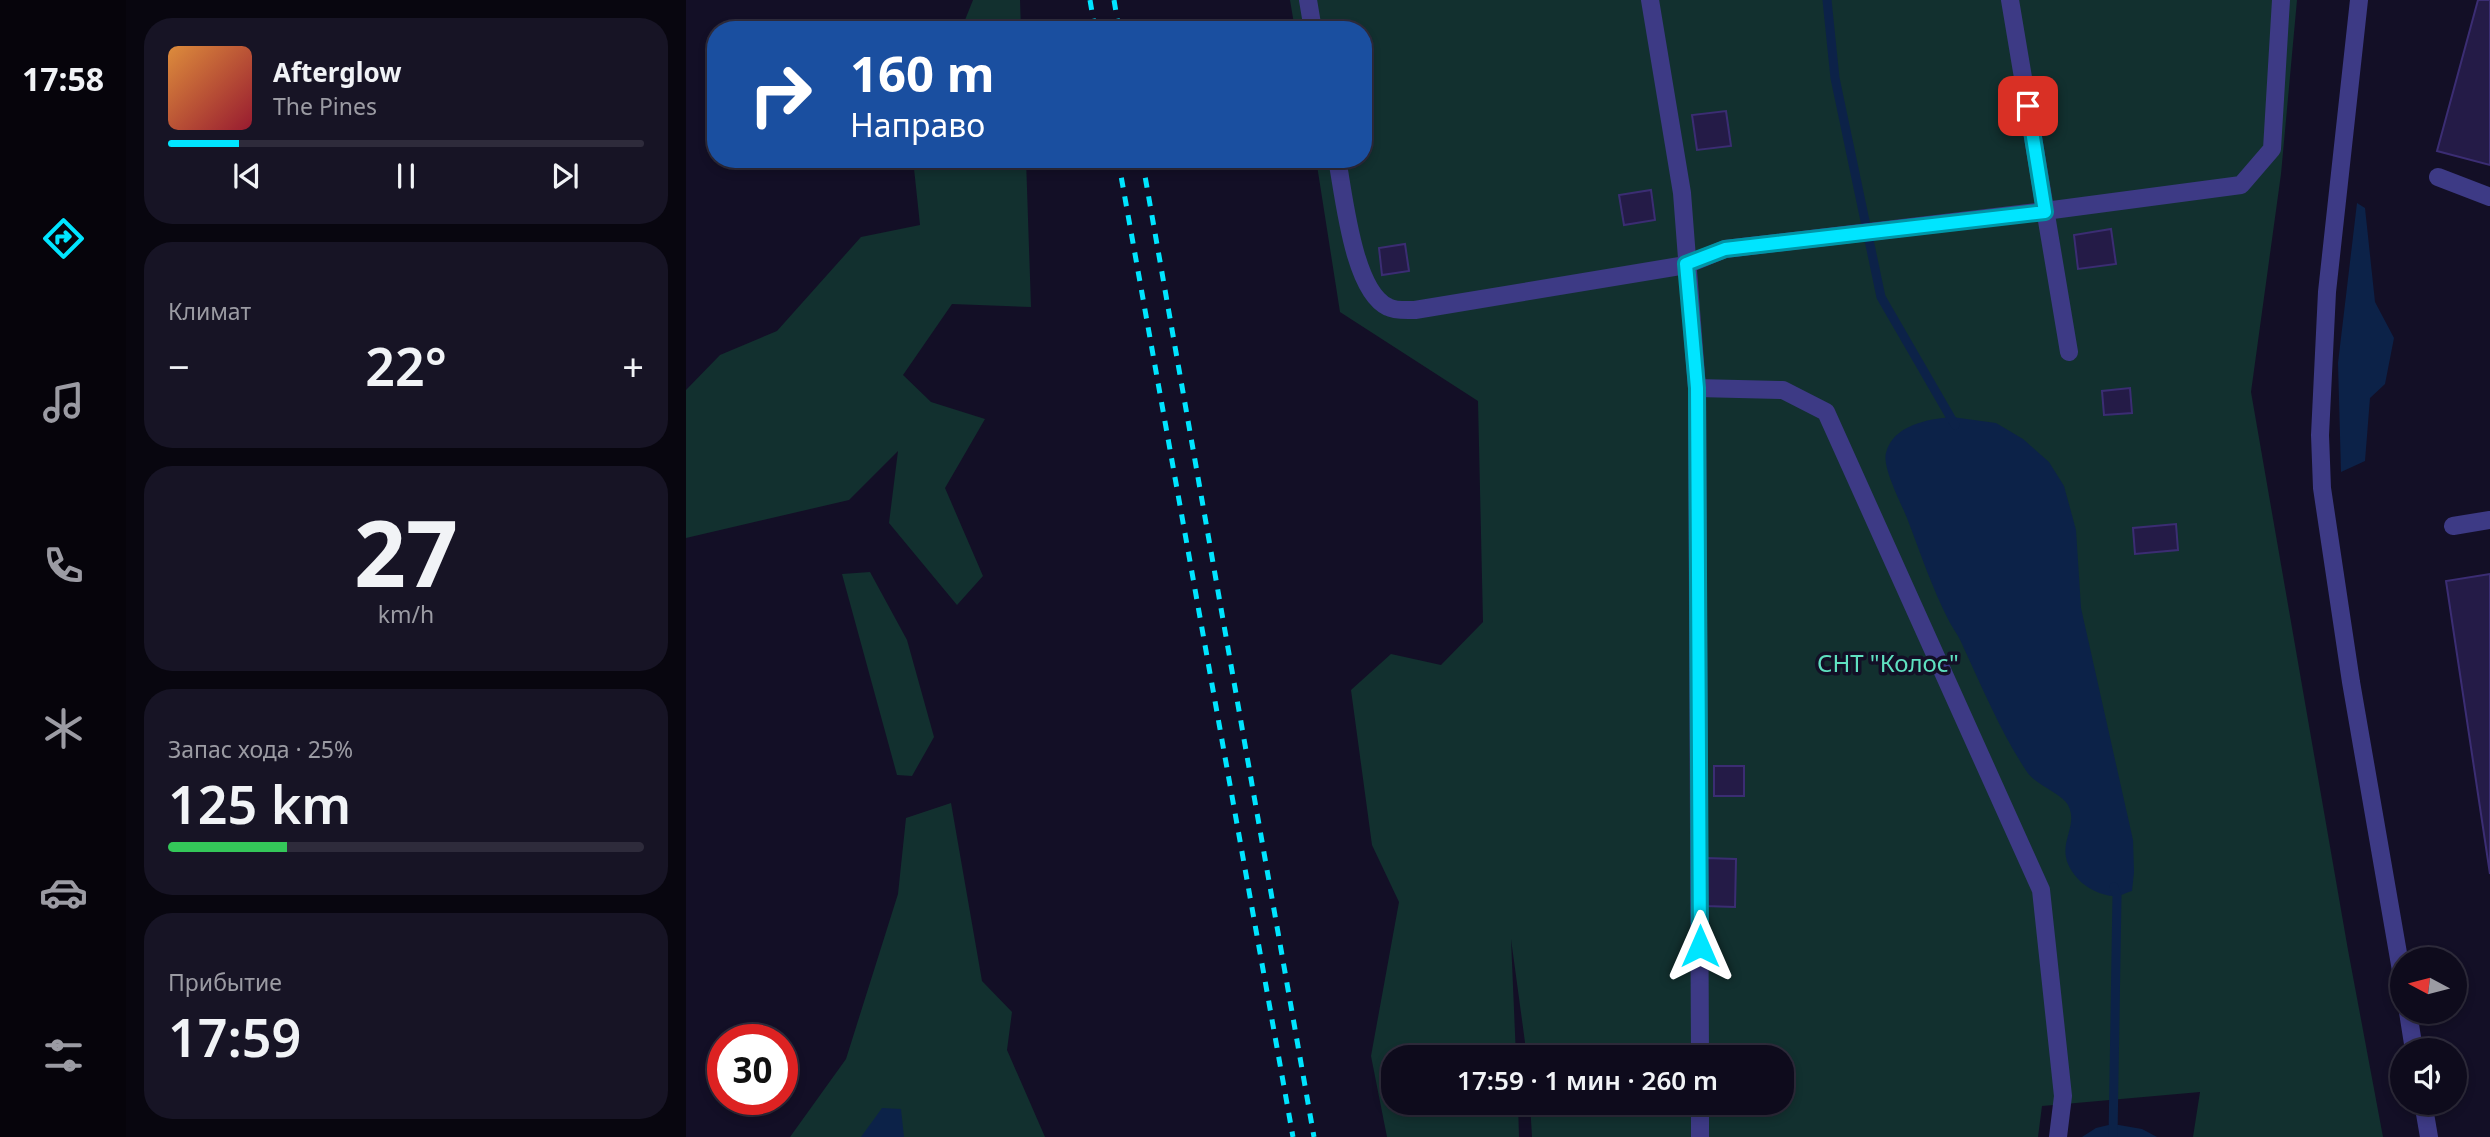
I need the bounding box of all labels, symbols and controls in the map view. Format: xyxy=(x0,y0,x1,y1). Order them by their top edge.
text: 160 m xyxy=(850,40,995,106)
icon: right xyxy=(735,49,826,140)
text: Afterglow xyxy=(273,54,401,90)
text: 17:58 xyxy=(22,57,104,100)
pin xyxy=(1998,76,2058,136)
icon: arrive xyxy=(2009,87,2047,125)
text: The Pines xyxy=(273,90,377,122)
text: Направо xyxy=(850,103,985,146)
icon: previous xyxy=(228,157,266,195)
icon: pause xyxy=(387,157,425,195)
icon: next xyxy=(546,157,584,195)
icon: directions xyxy=(39,214,88,263)
text: Климат xyxy=(168,295,251,327)
text: 22° xyxy=(365,330,447,401)
text: − xyxy=(168,340,190,392)
text: + xyxy=(622,340,644,392)
icon: music xyxy=(39,378,88,427)
text: 27 xyxy=(354,490,458,614)
icon: phone xyxy=(39,541,88,590)
text: km/h xyxy=(378,598,434,630)
park label: СНТ "Колос" xyxy=(1817,646,1959,679)
icon: climate xyxy=(39,704,88,753)
text: Запас хода · 25% xyxy=(168,733,353,765)
text: 125 km xyxy=(168,768,351,839)
icon: car xyxy=(39,868,88,917)
position arrow xyxy=(1663,909,1737,983)
north arrow xyxy=(2390,947,2468,1024)
map controls xyxy=(2390,947,2467,1115)
text: Прибытие xyxy=(168,966,282,998)
text: 17:59 xyxy=(168,1001,301,1072)
speed limit sign: 30 xyxy=(707,1024,798,1115)
icon: filters xyxy=(39,1031,88,1080)
button: sound xyxy=(2390,1038,2467,1115)
text: 17:59 · 1 мин · 260 m xyxy=(1457,1062,1718,1098)

